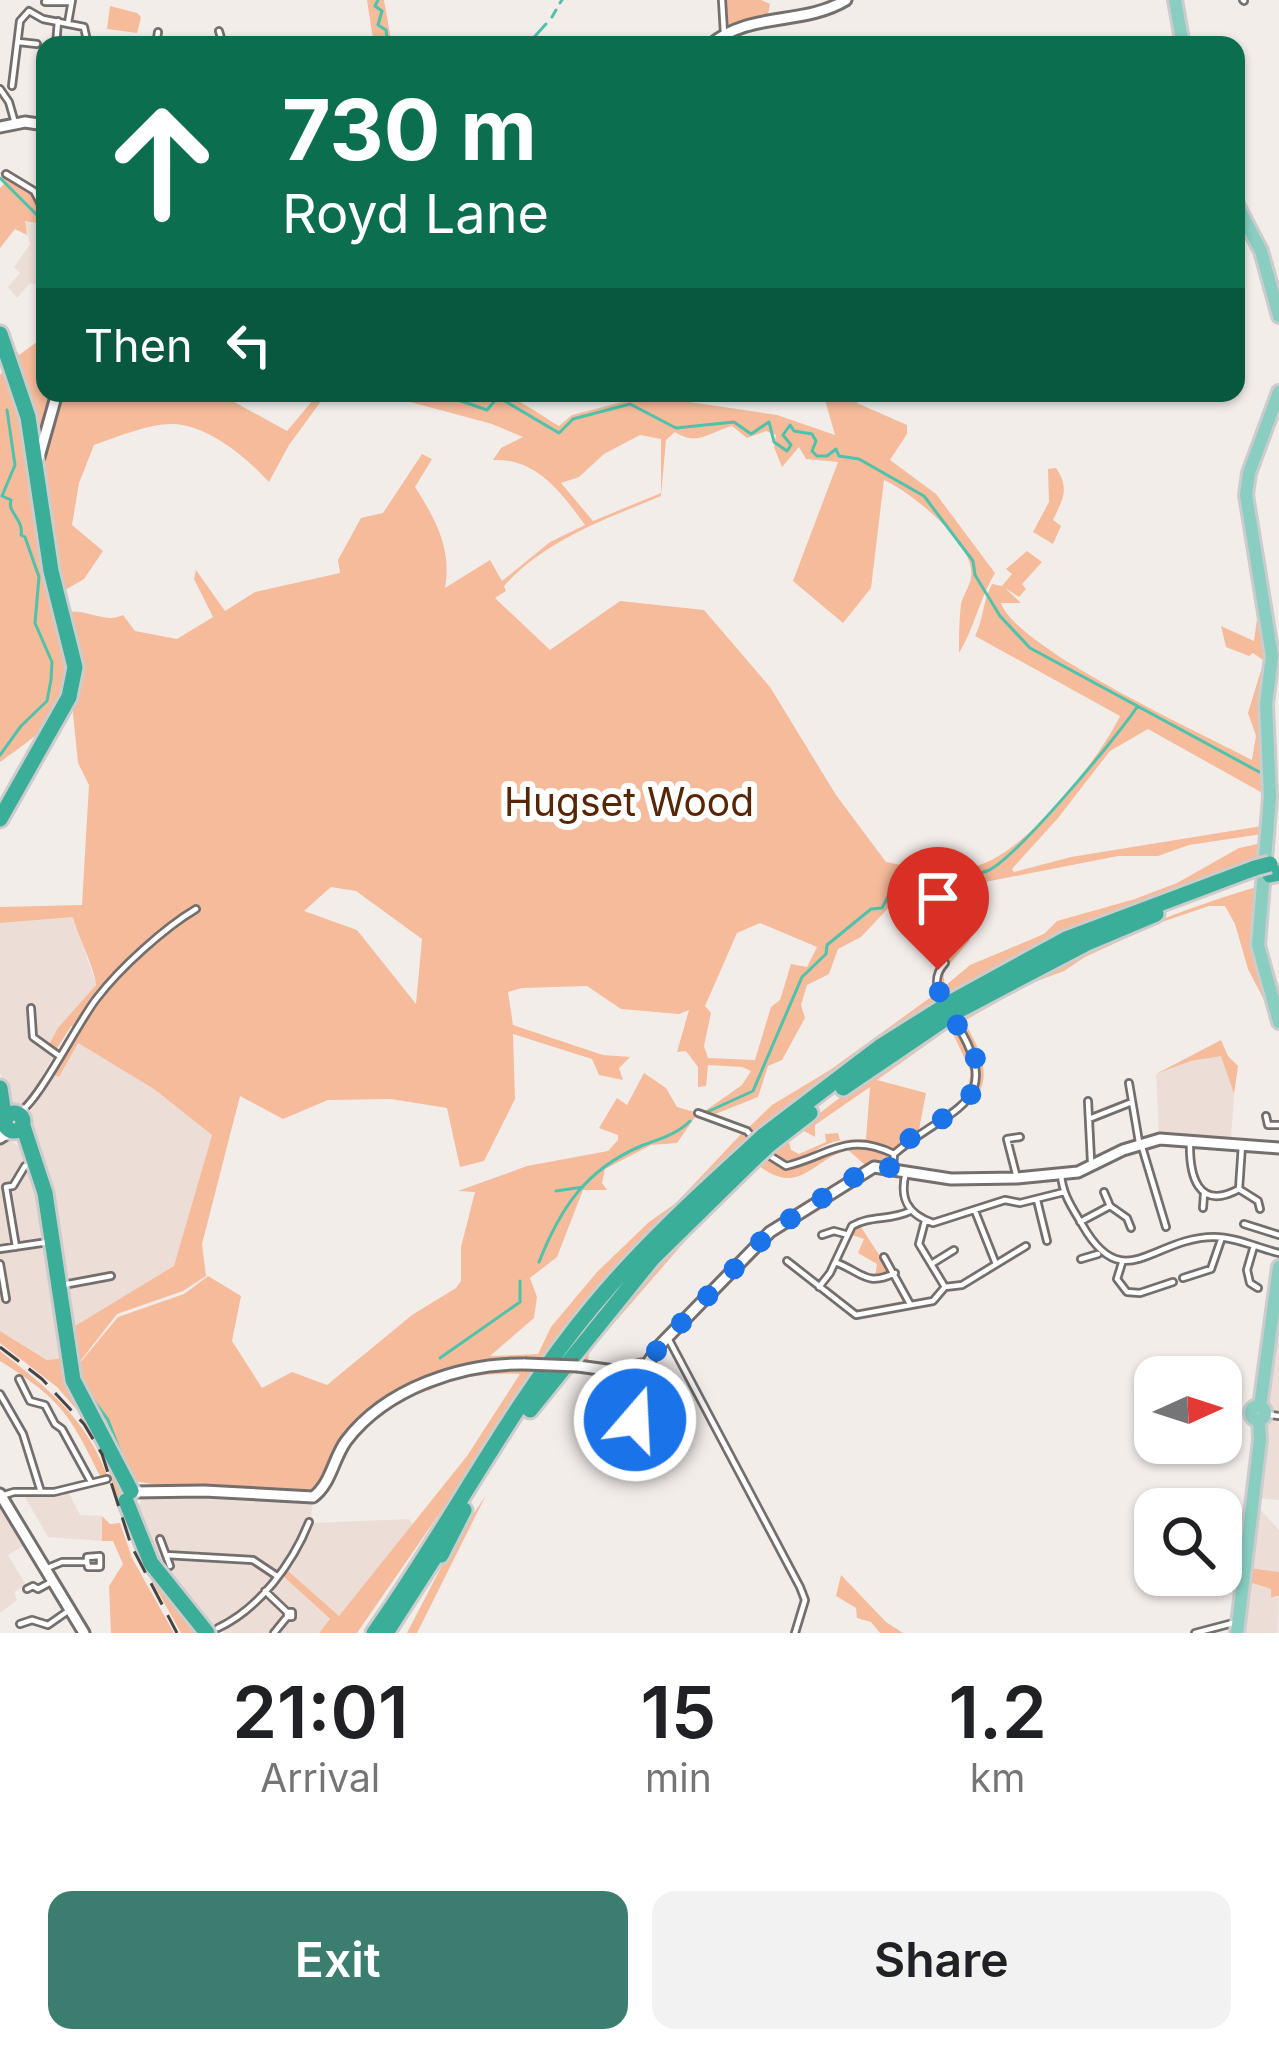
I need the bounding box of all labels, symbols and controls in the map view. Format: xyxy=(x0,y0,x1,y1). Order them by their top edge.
text: 730 m xyxy=(282,79,537,180)
icon: ahead xyxy=(84,84,240,240)
text: Royd Lane xyxy=(282,181,549,246)
icon: left xyxy=(216,312,282,378)
text: Then xyxy=(84,318,192,373)
park label: Hugset Wood xyxy=(504,778,754,825)
pin xyxy=(887,847,989,970)
icon: arrive xyxy=(905,865,971,931)
north arrow xyxy=(1134,1356,1242,1464)
map controls xyxy=(1134,1356,1242,1596)
position arrow xyxy=(572,1357,698,1483)
button: search xyxy=(1134,1488,1242,1596)
text: 21:01 xyxy=(232,1668,408,1755)
text: 15 xyxy=(641,1668,716,1755)
text: 1.2 xyxy=(949,1668,1047,1755)
text: Arrival xyxy=(260,1754,380,1801)
text: min xyxy=(645,1754,712,1801)
text: km xyxy=(970,1754,1025,1801)
button: Exit xyxy=(48,1891,628,2029)
button: Share xyxy=(652,1891,1231,2029)

